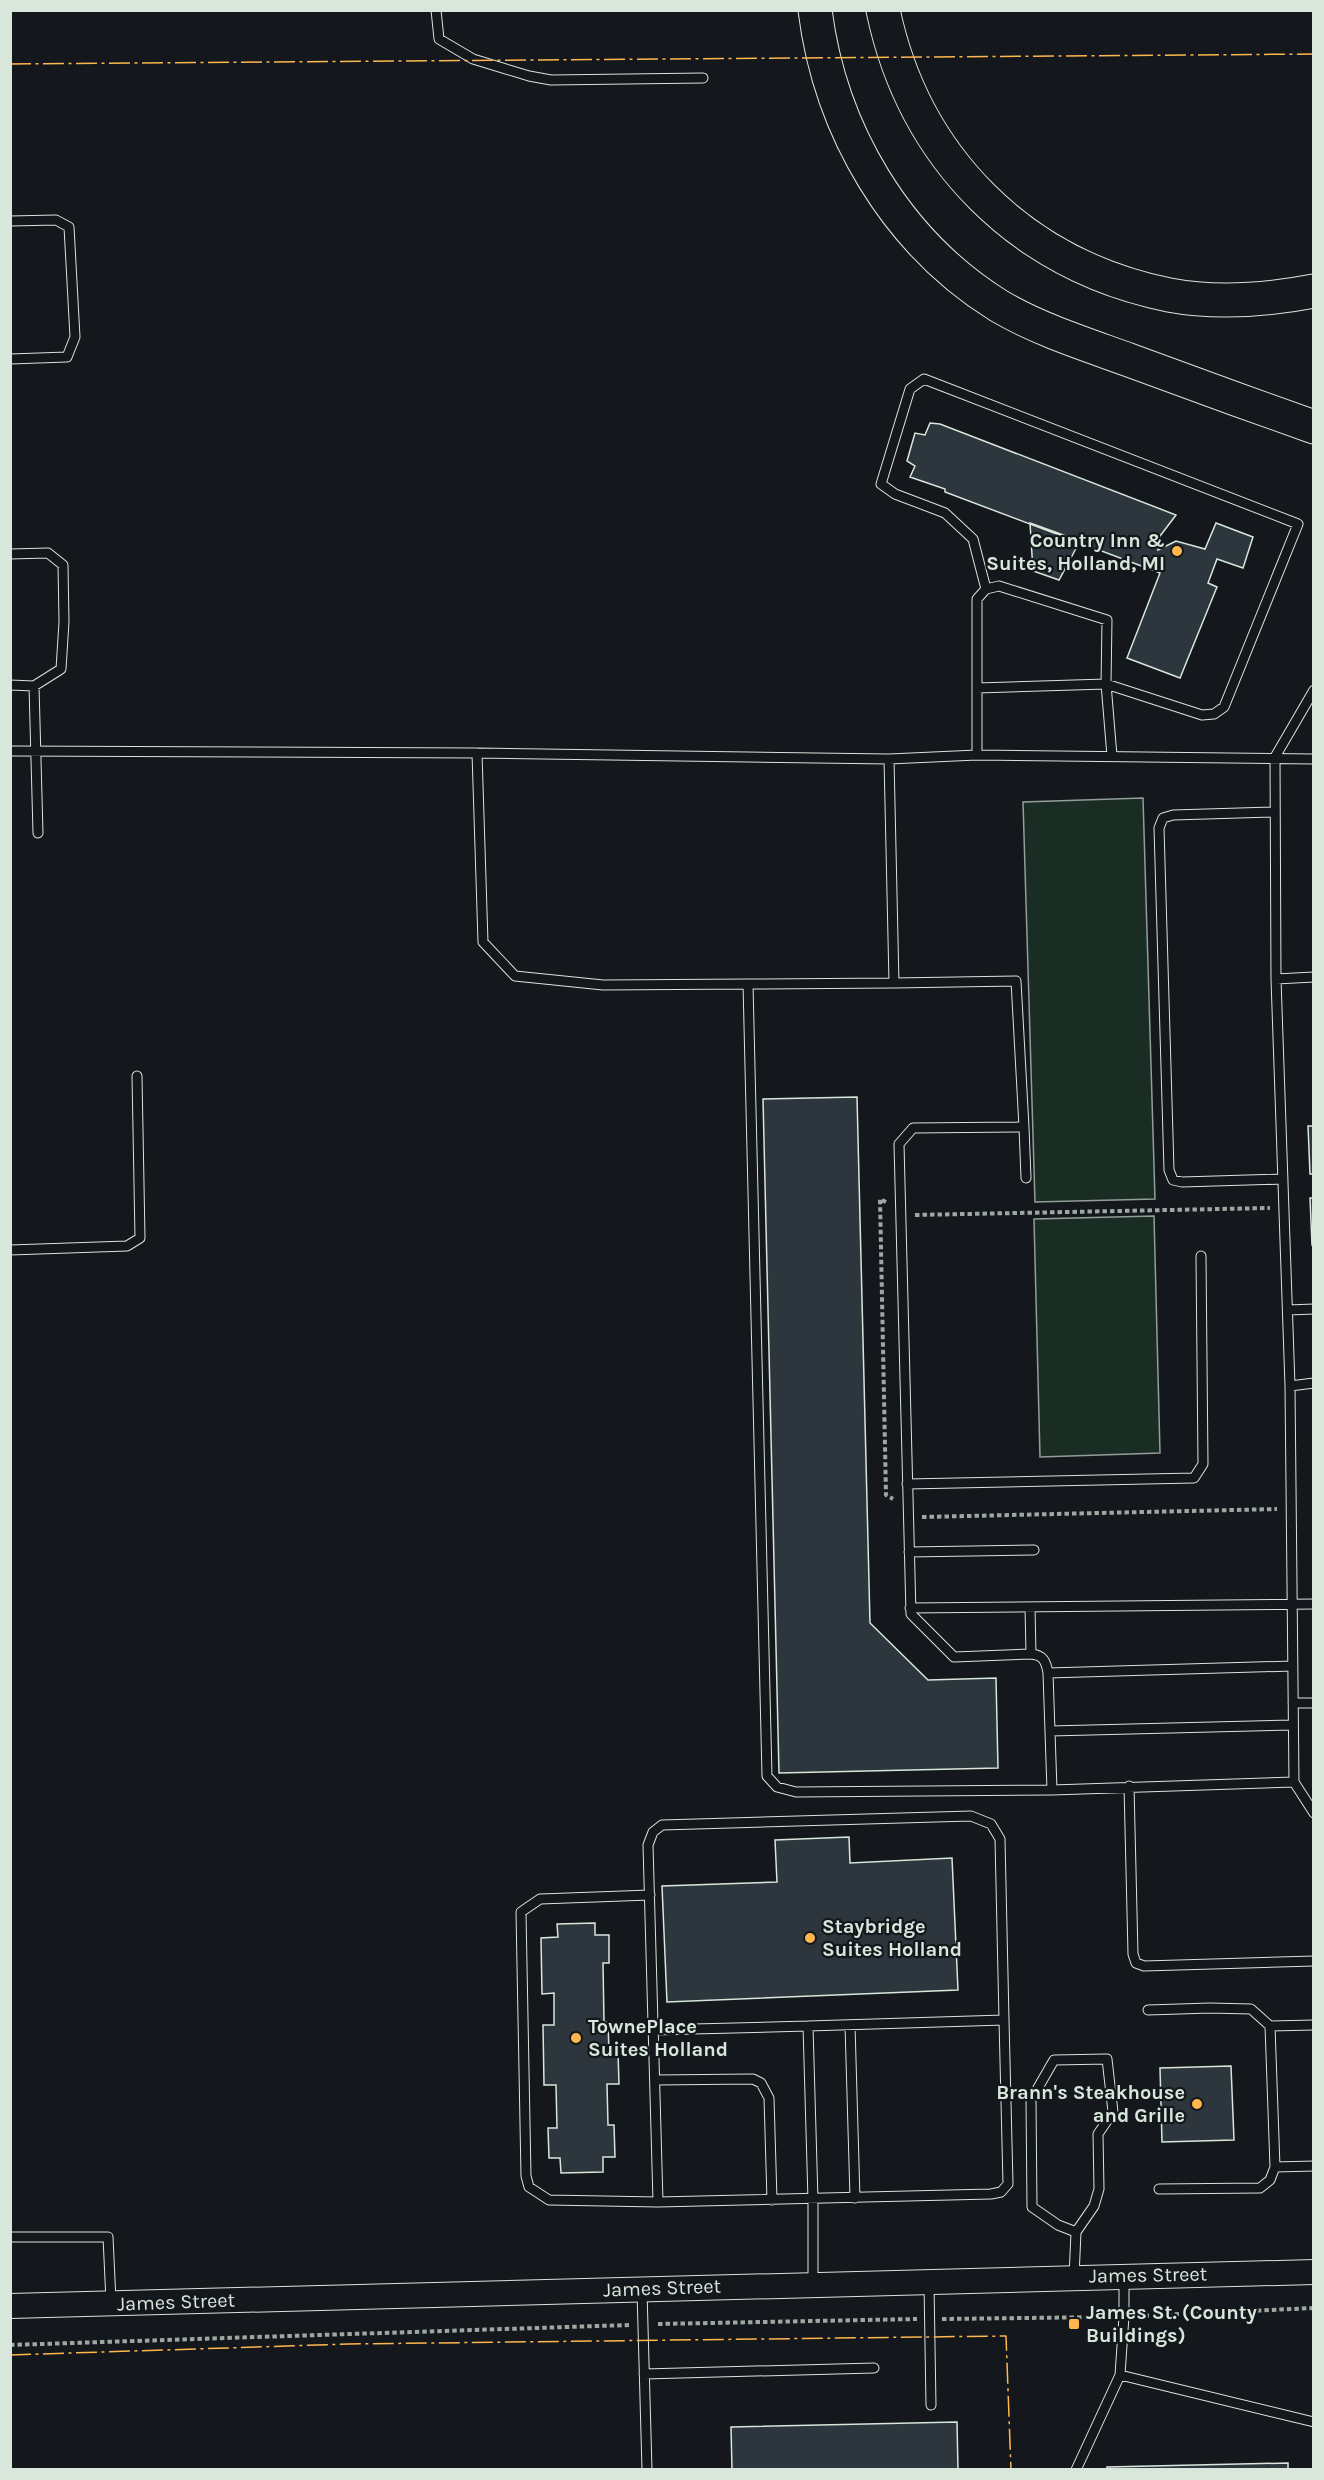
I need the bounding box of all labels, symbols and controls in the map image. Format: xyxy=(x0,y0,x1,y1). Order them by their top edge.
place label: Country Inn & Suites, Holland, MI xyxy=(986,529,1165,575)
marker: Country Inn & Suites, Holland, MI xyxy=(1170,544,1184,558)
place label: Staybridge Suites Holland xyxy=(822,1915,962,1961)
marker: Staybridge Suites Holland xyxy=(803,1931,817,1945)
place label: TownePlace Suites Holland xyxy=(588,2015,728,2061)
marker: TownePlace Suites Holland xyxy=(569,2031,583,2045)
place label: Brann's Steakhouse and Grille xyxy=(996,2081,1185,2127)
marker: Brann's Steakhouse and Grille xyxy=(1190,2097,1204,2111)
street label: James Street xyxy=(1089,2262,1208,2288)
street label: James Street xyxy=(603,2274,722,2302)
street label: James Street xyxy=(117,2288,236,2316)
place label: James St. (County Buildings) xyxy=(1086,2301,1257,2347)
marker: James St. (County Buildings) xyxy=(1067,2317,1081,2331)

